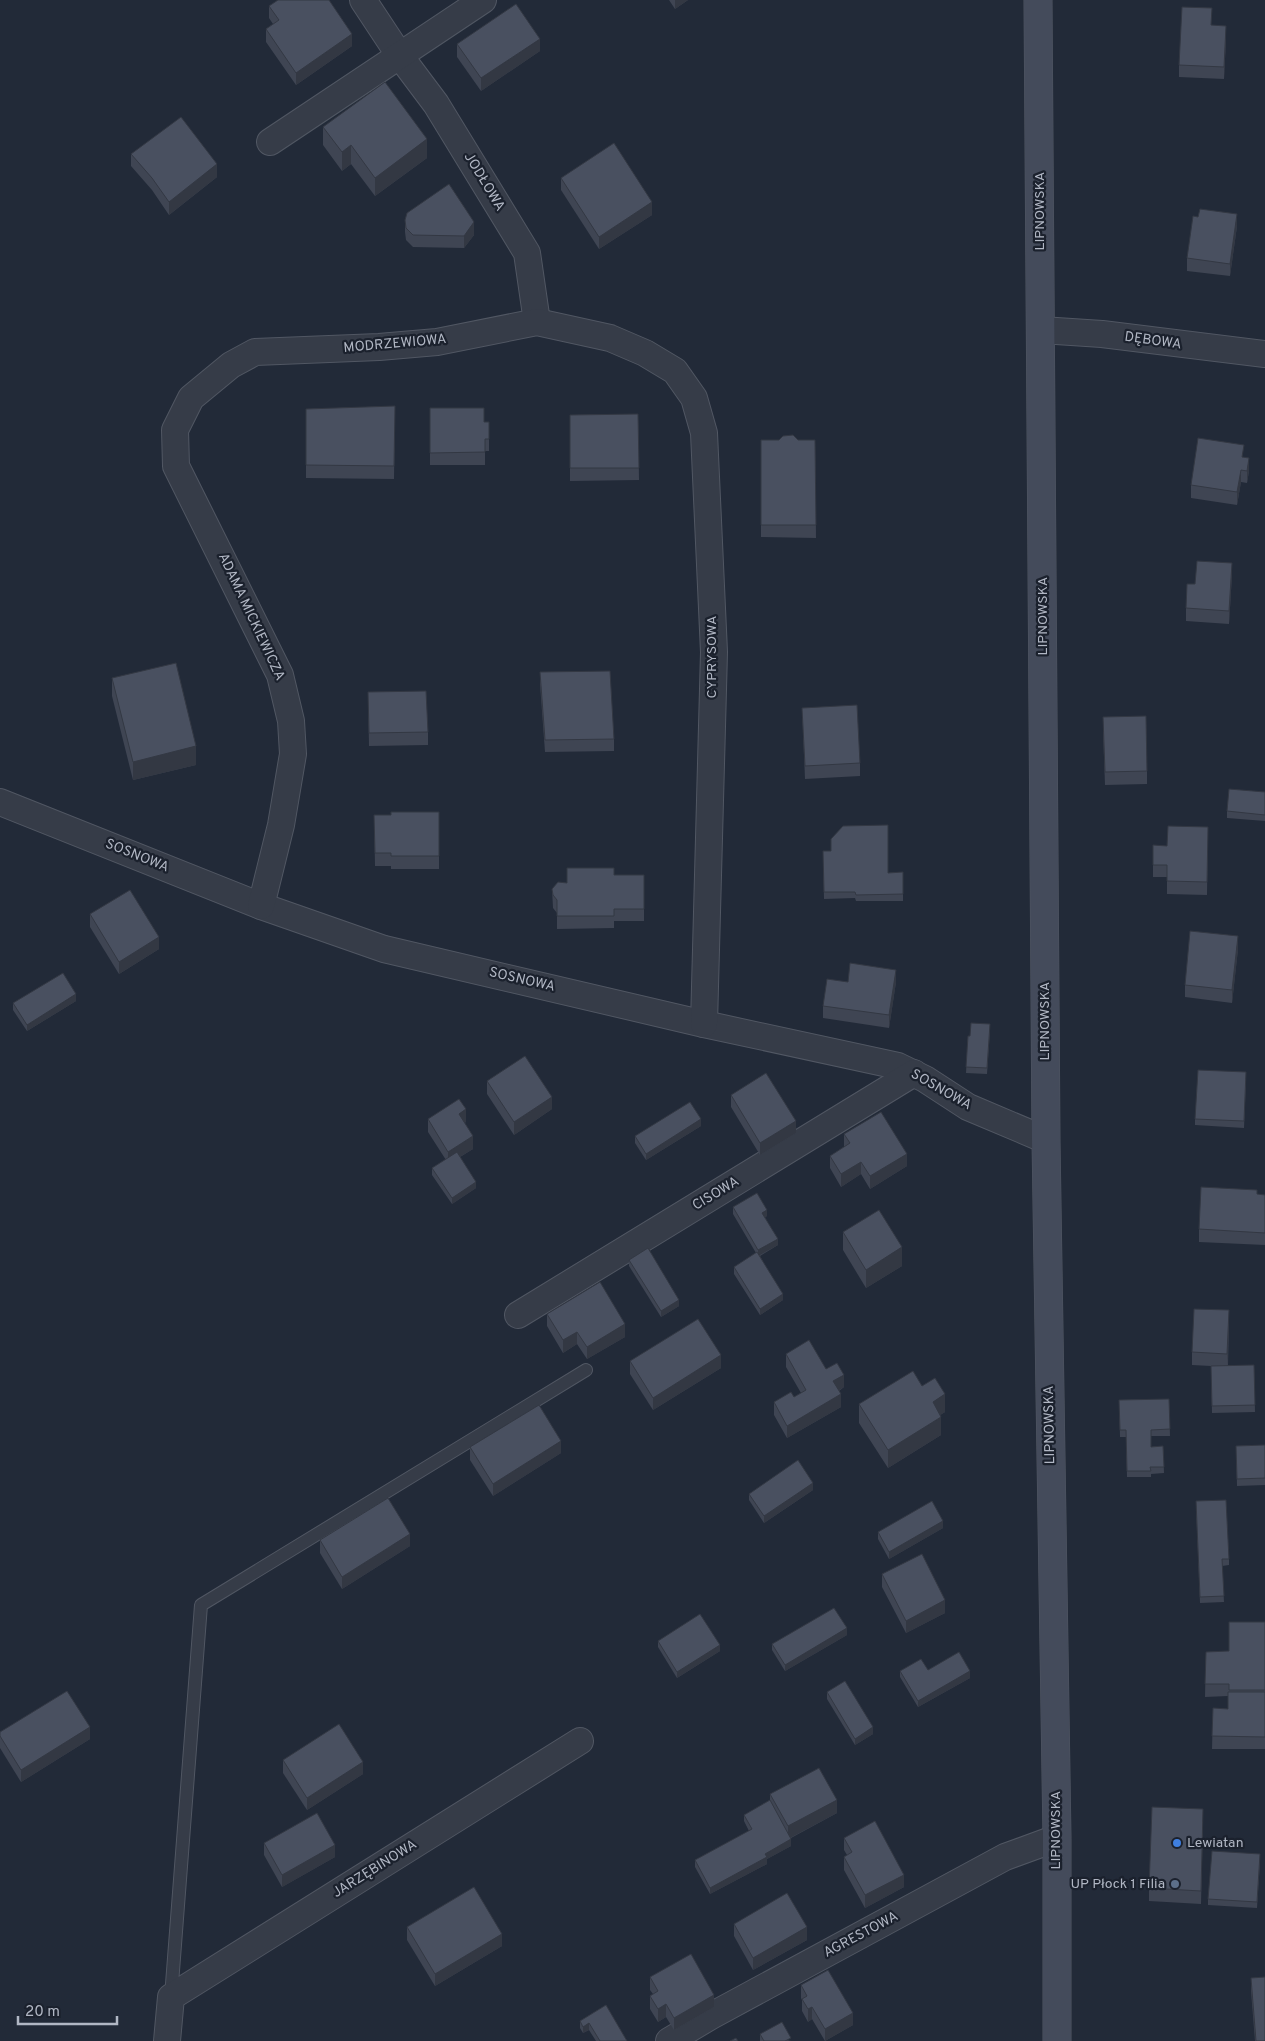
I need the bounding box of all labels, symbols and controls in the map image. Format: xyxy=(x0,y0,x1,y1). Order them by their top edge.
street label: JODŁOWA xyxy=(460,149,508,215)
street label: LIPNOWSKA xyxy=(1032,172,1049,250)
street label: DĘBOWA xyxy=(1123,329,1183,353)
street label: MODRZEWIOWA xyxy=(343,331,447,357)
street label: ADAMA MICKIEWICZA xyxy=(214,550,288,684)
street label: LIPNOWSKA xyxy=(1035,577,1052,655)
street label: CYPRYSOWA xyxy=(704,616,721,698)
street label: SOSNOWA xyxy=(103,836,171,876)
street label: SOSNOWA xyxy=(487,964,557,996)
street label: LIPNOWSKA xyxy=(1037,982,1054,1060)
street label: SOSNOWA xyxy=(908,1066,974,1114)
street label: CISOWA xyxy=(689,1173,743,1215)
street label: LIPNOWSKA xyxy=(1041,1385,1059,1465)
street label: LIPNOWSKA xyxy=(1048,1791,1065,1869)
place label: Lewiatan xyxy=(1187,1835,1244,1852)
street label: JARZĘBINOWA xyxy=(330,1836,420,1902)
marker: Lewiatan xyxy=(1171,1837,1183,1849)
place label: UP Płock 1 Filia xyxy=(1070,1876,1165,1893)
marker: UP Płock 1 Filia xyxy=(1169,1878,1181,1890)
street label: AGRESTOWA xyxy=(821,1908,901,1962)
scale bar xyxy=(18,1994,116,2026)
text: 20 m xyxy=(25,2003,60,2022)

